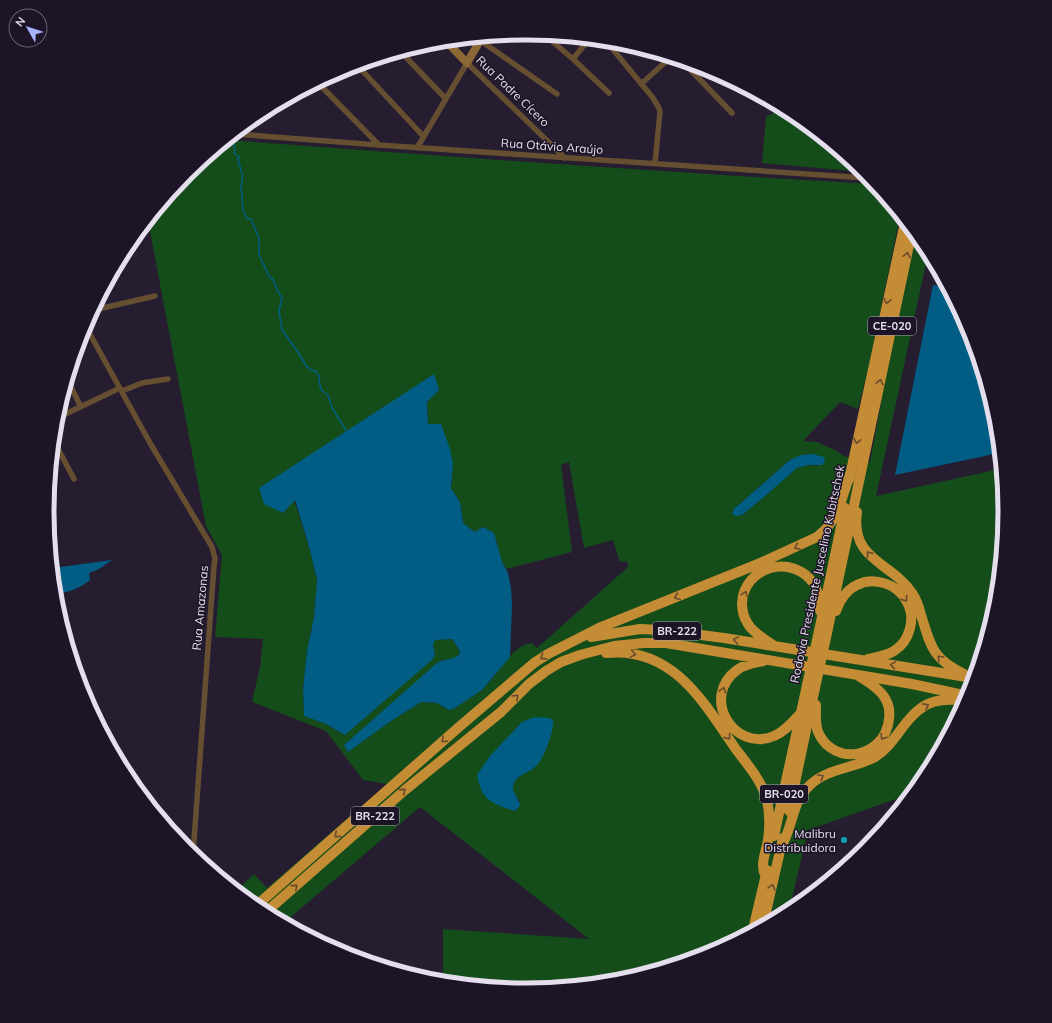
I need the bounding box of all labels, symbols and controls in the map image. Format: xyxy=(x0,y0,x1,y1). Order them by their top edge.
north arrow xyxy=(8,8,48,48)
text: N xyxy=(12,14,28,29)
street label: Rua Padre Cícero xyxy=(473,52,553,130)
street label: Rua Otávio Araújo xyxy=(500,135,604,157)
one-way arrow xyxy=(902,252,910,258)
one-way arrow xyxy=(883,298,891,304)
road number: CE-020 xyxy=(868,317,916,335)
one-way arrow xyxy=(875,379,883,385)
one-way arrow xyxy=(853,438,862,444)
street label: Rodovia Presidente Juscelino Kubitschek xyxy=(787,463,848,684)
one-way arrow xyxy=(794,542,801,550)
one-way arrow xyxy=(866,551,873,559)
street label: Rua Amazonas xyxy=(189,565,211,651)
one-way arrow xyxy=(740,590,749,597)
one-way arrow xyxy=(673,592,680,600)
one-way arrow xyxy=(900,595,907,602)
road number: BR-222 xyxy=(653,622,701,640)
one-way arrow xyxy=(733,636,739,645)
one-way arrow xyxy=(630,649,636,658)
one-way arrow xyxy=(541,652,548,659)
one-way arrow xyxy=(937,655,945,663)
one-way arrow xyxy=(890,661,896,670)
one-way arrow xyxy=(718,687,727,694)
one-way arrow xyxy=(511,694,519,702)
one-way arrow xyxy=(922,703,929,711)
one-way arrow xyxy=(723,733,731,740)
one-way arrow xyxy=(880,733,888,740)
one-way arrow xyxy=(441,736,449,743)
one-way arrow xyxy=(817,775,824,782)
road number: BR-020 xyxy=(760,785,808,803)
one-way arrow xyxy=(398,789,406,796)
road number: BR-222 xyxy=(351,807,399,825)
place label: Malibru Distribuidora xyxy=(764,826,836,855)
one-way arrow xyxy=(334,831,341,838)
marker: Malibru Distribuidora xyxy=(839,835,849,845)
one-way arrow xyxy=(290,884,298,891)
one-way arrow xyxy=(767,884,776,891)

